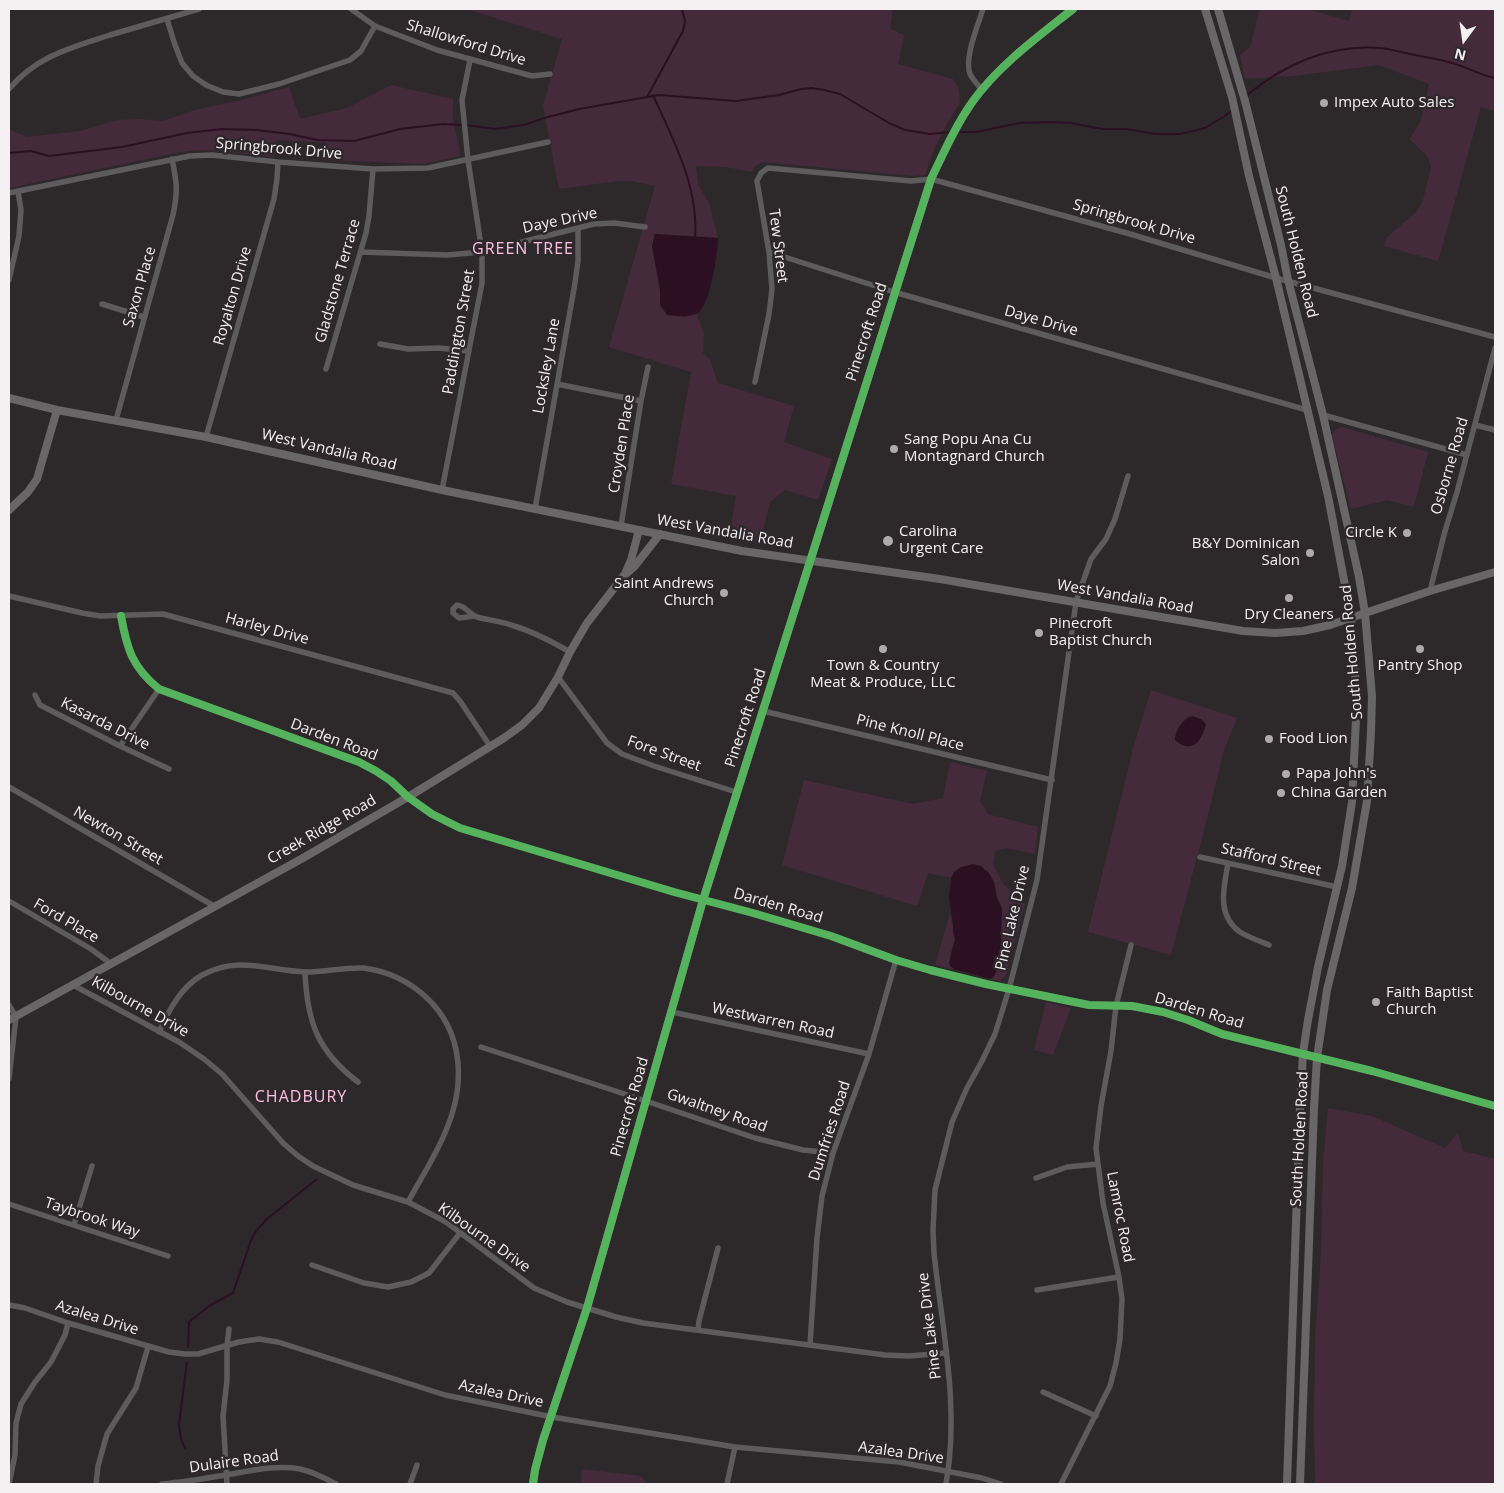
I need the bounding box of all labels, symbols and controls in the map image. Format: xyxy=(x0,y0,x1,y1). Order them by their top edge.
north arrow xyxy=(1439,15,1489,65)
street label: Shallowford Drive xyxy=(404,16,528,70)
text: N xyxy=(1452,44,1468,66)
place label: Impex Auto Sales xyxy=(1334,94,1454,112)
marker: Impex Auto Sales xyxy=(1318,97,1330,109)
street label: Springbrook Drive xyxy=(215,135,343,163)
street label: South Holden Road xyxy=(1271,184,1321,320)
street label: Springbrook Drive xyxy=(1071,196,1197,248)
street label: Daye Drive xyxy=(521,204,599,238)
street label: Tew Street xyxy=(765,208,791,284)
street label: Gladstone Terrace xyxy=(312,217,364,345)
district label: GREEN TREE xyxy=(471,239,575,259)
street label: Saxon Place xyxy=(120,244,160,330)
street label: Royalton Drive xyxy=(210,244,256,348)
street label: Paddington Street xyxy=(439,268,479,396)
street label: Pinecroft Road xyxy=(843,280,891,384)
street label: Daye Drive xyxy=(1002,302,1080,340)
street label: Locksley Lane xyxy=(530,317,564,415)
street label: Croyden Place xyxy=(605,393,639,495)
street label: Osborne Road xyxy=(1428,415,1472,517)
street label: West Vandalia Road xyxy=(260,426,398,474)
place label: Sang Popu Ana Cu Montagnard Church xyxy=(904,431,1045,466)
marker: Sang Popu Ana Cu Montagnard Church xyxy=(888,443,900,455)
street label: West Vandalia Road xyxy=(655,511,795,553)
place label: Carolina Urgent Care xyxy=(899,523,983,558)
place label: Circle K xyxy=(1345,524,1397,542)
marker: Circle K xyxy=(1401,527,1413,539)
marker: Carolina Urgent Care xyxy=(881,534,895,548)
place label: B&Y Dominican Salon xyxy=(1192,535,1300,570)
marker: B&Y Dominican Salon xyxy=(1304,547,1316,559)
place label: Saint Andrews Church xyxy=(614,575,714,610)
street label: West Vandalia Road xyxy=(1055,576,1195,618)
street label: South Holden Road xyxy=(1337,584,1367,720)
marker: Saint Andrews Church xyxy=(718,587,730,599)
marker: Dry Cleaners xyxy=(1283,592,1295,604)
place label: Dry Cleaners xyxy=(1244,606,1334,624)
street label: Harley Drive xyxy=(223,609,311,649)
place label: Pinecroft Baptist Church xyxy=(1049,615,1152,650)
marker: Pinecroft Baptist Church xyxy=(1033,627,1045,639)
marker: Town & Country Meat & Produce, LLC xyxy=(877,643,889,655)
marker: Pantry Shop xyxy=(1414,643,1426,655)
place label: Town & Country Meat & Produce, LLC xyxy=(810,657,956,692)
place label: Pantry Shop xyxy=(1377,657,1463,675)
street label: Pinecroft Road xyxy=(722,666,770,770)
street label: Kasarda Drive xyxy=(58,694,152,754)
street label: Pine Knoll Place xyxy=(854,711,966,755)
street label: Darden Road xyxy=(288,715,380,765)
place label: Food Lion xyxy=(1279,730,1348,748)
street label: Fore Street xyxy=(625,732,703,776)
marker: Food Lion xyxy=(1263,733,1275,745)
place label: Papa John's xyxy=(1296,765,1377,783)
marker: Papa John's xyxy=(1280,768,1292,780)
place label: China Garden xyxy=(1291,784,1387,802)
marker: China Garden xyxy=(1275,787,1287,799)
street label: Creek Ridge Road xyxy=(264,792,380,868)
street label: Newton Street xyxy=(70,803,166,869)
street label: Stafford Street xyxy=(1219,840,1323,880)
street label: Pine Lake Drive xyxy=(992,864,1034,972)
street label: Darden Road xyxy=(731,885,825,927)
street label: Ford Place xyxy=(30,895,102,947)
street label: Kilbourne Drive xyxy=(88,973,192,1041)
place label: Faith Baptist Church xyxy=(1386,984,1473,1019)
street label: Darden Road xyxy=(1152,989,1246,1033)
marker: Faith Baptist Church xyxy=(1370,996,1382,1008)
street label: Westwarren Road xyxy=(710,999,836,1043)
street label: Pinecroft Road xyxy=(607,1055,653,1159)
street label: South Holden Road xyxy=(1287,1071,1313,1207)
street label: Dumfries Road xyxy=(805,1079,855,1183)
street label: Gwaltney Road xyxy=(665,1085,769,1137)
district label: CHADBURY xyxy=(254,1087,348,1107)
street label: Lamroc Road xyxy=(1102,1170,1138,1264)
street label: Taybrook Way xyxy=(42,1194,142,1242)
street label: Kilbourne Drive xyxy=(434,1200,534,1276)
street label: Pine Lake Drive xyxy=(915,1272,945,1380)
street label: Azalea Drive xyxy=(53,1297,141,1339)
street label: Azalea Drive xyxy=(457,1376,545,1412)
street label: Azalea Drive xyxy=(857,1438,945,1468)
street label: Dulaire Road xyxy=(188,1447,280,1477)

